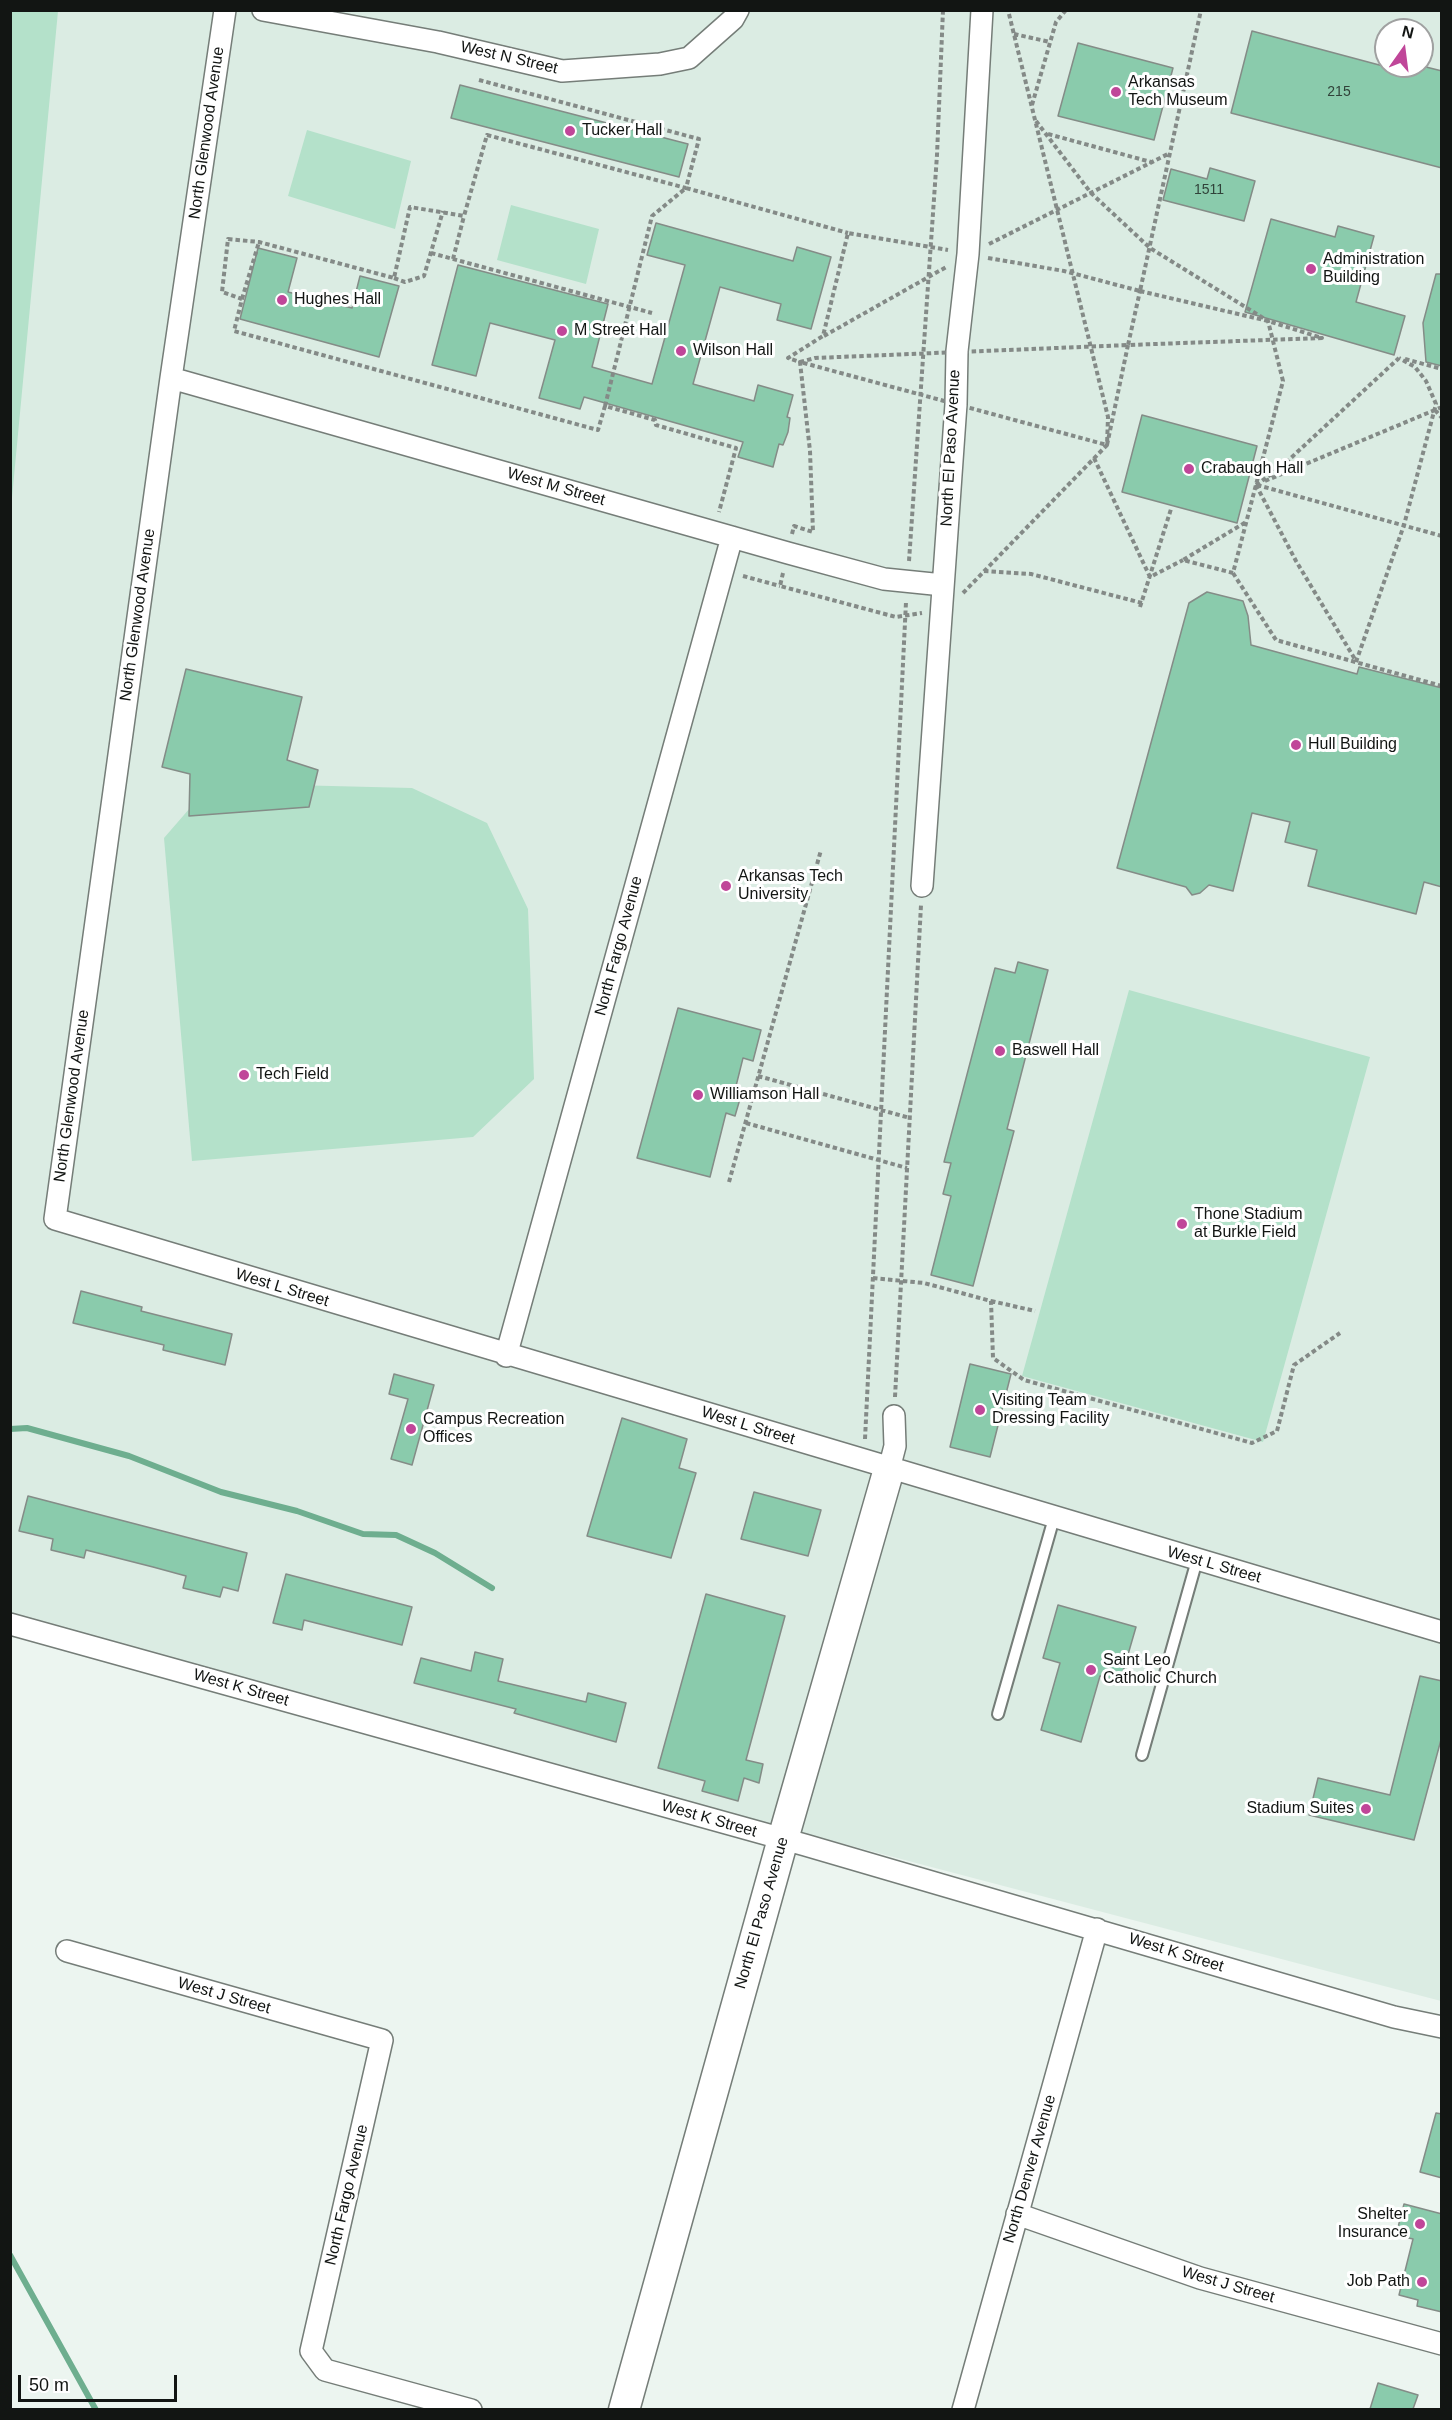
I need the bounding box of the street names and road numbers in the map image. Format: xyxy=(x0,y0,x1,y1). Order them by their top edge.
street label: West N Street xyxy=(458,37,560,79)
street label: North Glenwood Avenue xyxy=(185,45,229,221)
street label: North El Paso Avenue xyxy=(937,369,965,527)
street label: West M Street xyxy=(505,464,607,510)
street label: North Glenwood Avenue xyxy=(116,527,160,703)
street label: North Fargo Avenue xyxy=(591,874,647,1018)
street label: North Glenwood Avenue xyxy=(50,1008,94,1184)
street label: West L Street xyxy=(233,1265,331,1311)
street label: West L Street xyxy=(699,1403,797,1449)
street label: West L Street xyxy=(1165,1542,1263,1588)
street label: West K Street xyxy=(191,1665,291,1711)
street label: West K Street xyxy=(659,1796,759,1842)
street label: North El Paso Avenue xyxy=(731,1835,793,1991)
street label: West K Street xyxy=(1126,1929,1226,1977)
street label: West J Street xyxy=(175,1974,273,2018)
street label: North Denver Avenue xyxy=(1000,2093,1060,2245)
street label: North Fargo Avenue xyxy=(321,2123,373,2267)
street label: West J Street xyxy=(1179,2263,1277,2307)

